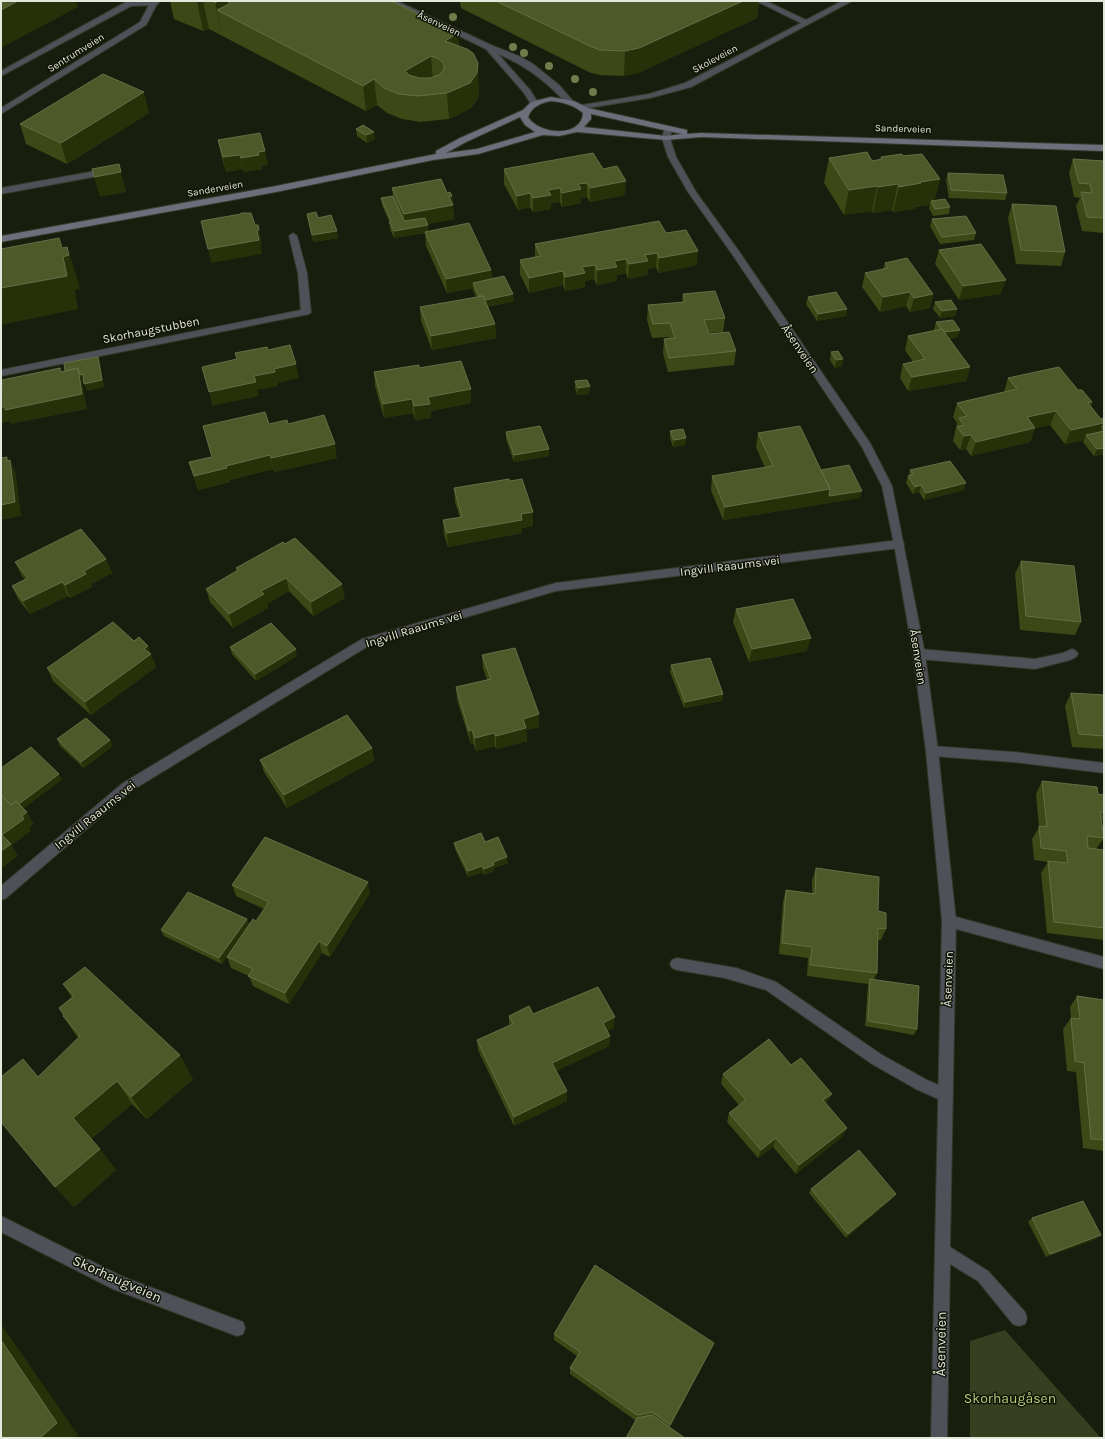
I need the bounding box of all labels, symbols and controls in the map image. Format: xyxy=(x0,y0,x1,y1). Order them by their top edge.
street label: Åsenveien xyxy=(415,9,463,39)
street label: Sentrumveien xyxy=(46,31,106,75)
street label: Skoleveien xyxy=(690,42,740,76)
street label: Sanderveien xyxy=(875,122,931,136)
street label: Sanderveien xyxy=(186,178,244,200)
street label: Skorhaugstubben xyxy=(101,314,201,346)
street label: Åsenveien xyxy=(779,322,821,376)
street label: Ingvill Raaums vei xyxy=(679,553,781,579)
street label: Ingvill Raaums vei xyxy=(364,608,464,650)
street label: Åsenveien xyxy=(907,628,929,686)
street label: Ingvill Raaums vei xyxy=(52,778,138,852)
street label: Åsenveien xyxy=(940,951,956,1007)
street label: Skorhaugveien xyxy=(70,1252,164,1306)
street label: Åsenveien xyxy=(932,1311,950,1377)
park label: Skorhaugåsen xyxy=(964,1390,1056,1407)

